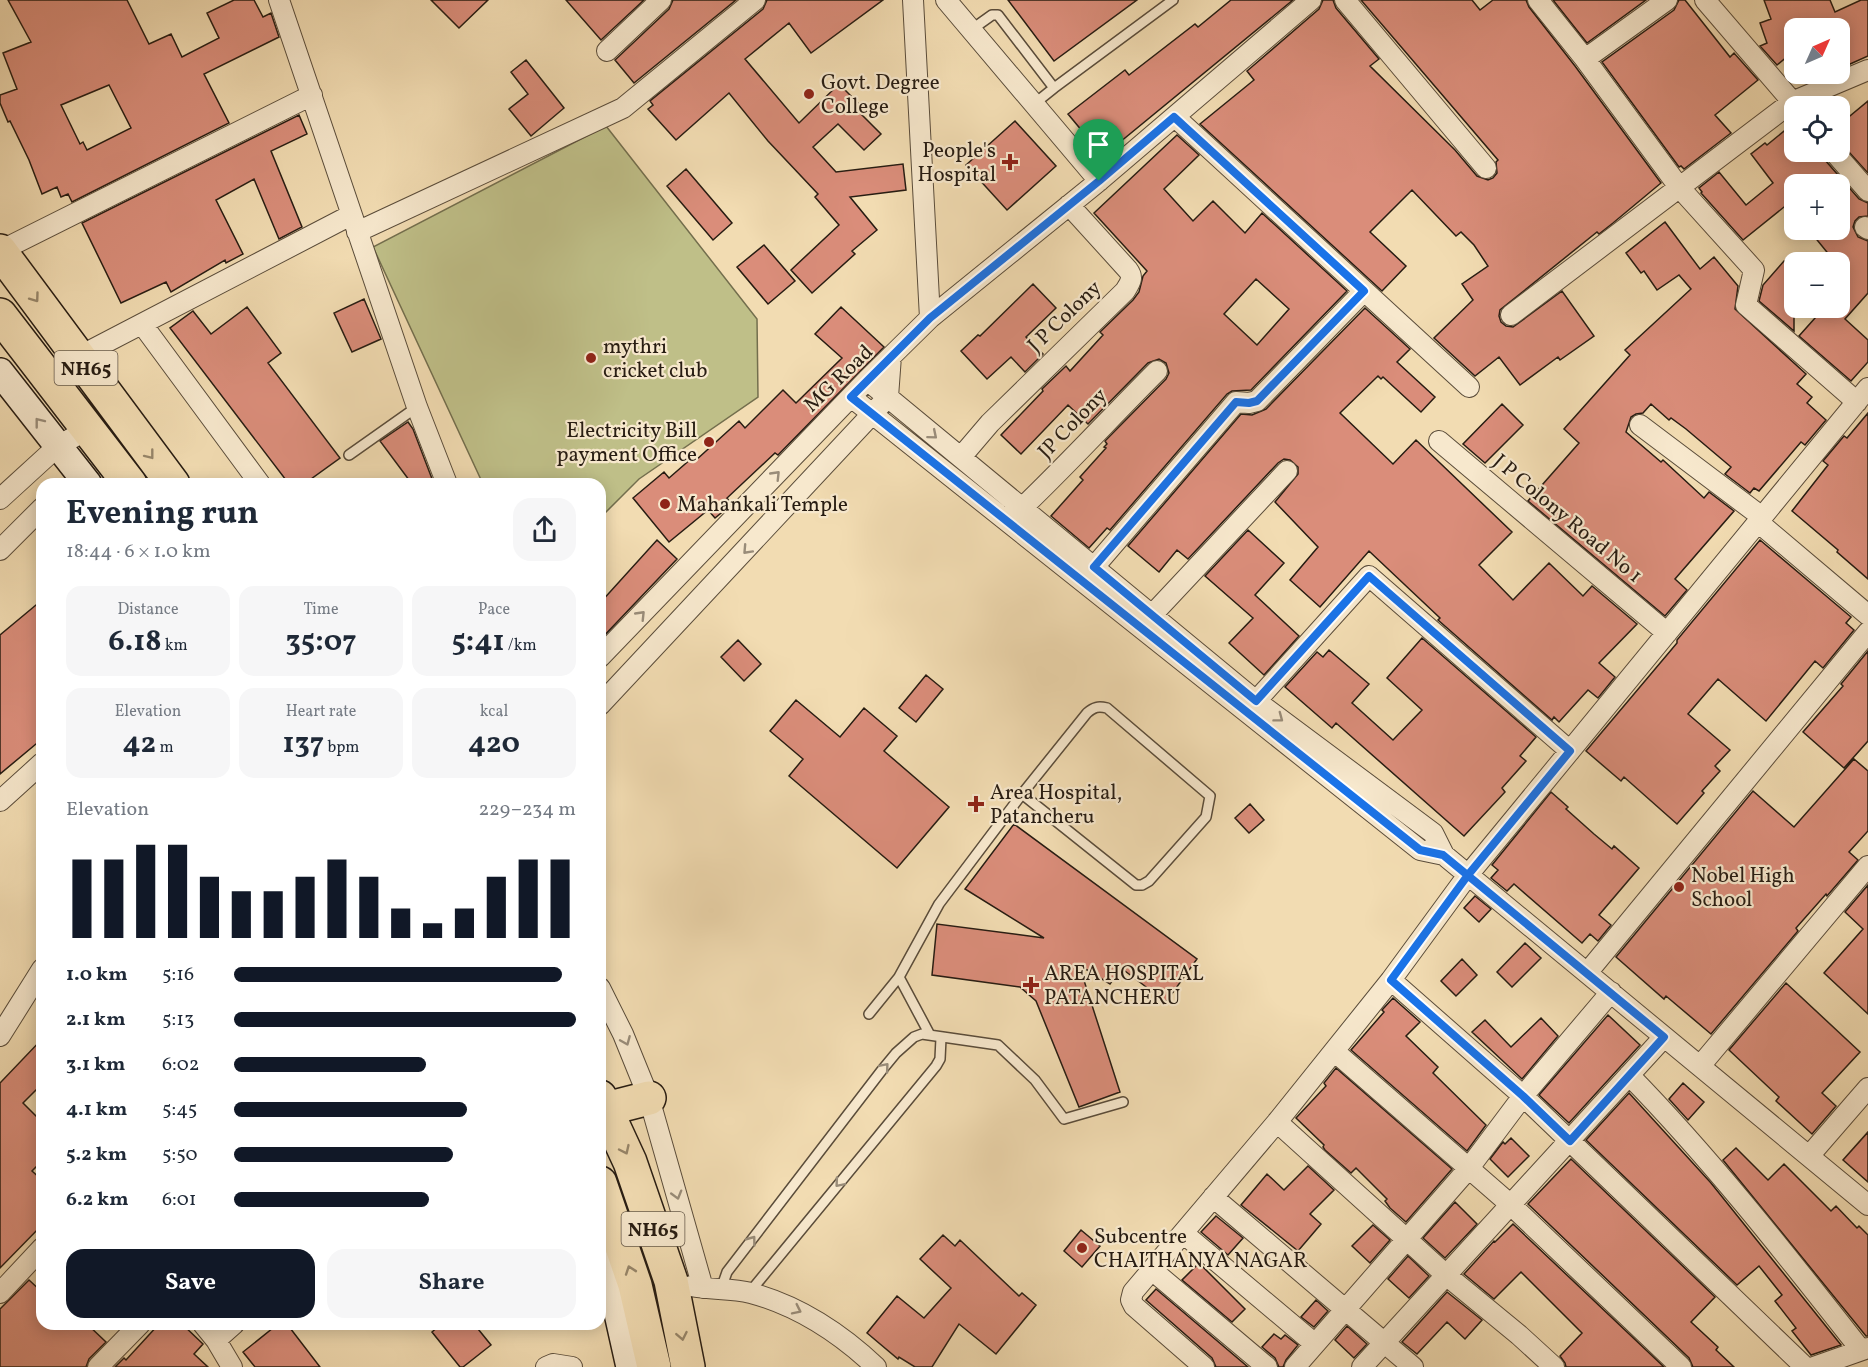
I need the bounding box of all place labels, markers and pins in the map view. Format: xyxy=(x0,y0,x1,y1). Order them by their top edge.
place label: Govt. Degree College xyxy=(821,69,940,122)
marker: Govt. Degree College xyxy=(802,87,816,101)
pin xyxy=(1073,119,1124,181)
place label: People's Hospital xyxy=(918,137,996,190)
marker: People's Hospital xyxy=(1001,153,1019,171)
place label: mythri cricket club xyxy=(603,333,708,386)
marker: mythri cricket club xyxy=(584,351,598,365)
place label: Electricity Bill payment Office xyxy=(556,417,697,470)
marker: Electricity Bill payment Office xyxy=(702,435,716,449)
place label: Mahankali Temple xyxy=(677,491,848,520)
marker: Mahankali Temple xyxy=(658,497,672,511)
place label: Area Hospital, Patancheru xyxy=(990,779,1122,832)
marker: Area Hospital, Patancheru xyxy=(967,795,985,813)
place label: Nobel High School xyxy=(1691,862,1795,915)
marker: Nobel High School xyxy=(1672,880,1686,894)
place label: AREA HOSPITAL PATANCHERU xyxy=(1044,960,1204,1013)
marker: AREA HOSPITAL PATANCHERU xyxy=(1022,976,1040,994)
place label: Subcentre CHAITHANYA NAGAR xyxy=(1094,1223,1307,1276)
marker: Subcentre CHAITHANYA NAGAR xyxy=(1075,1241,1089,1255)

